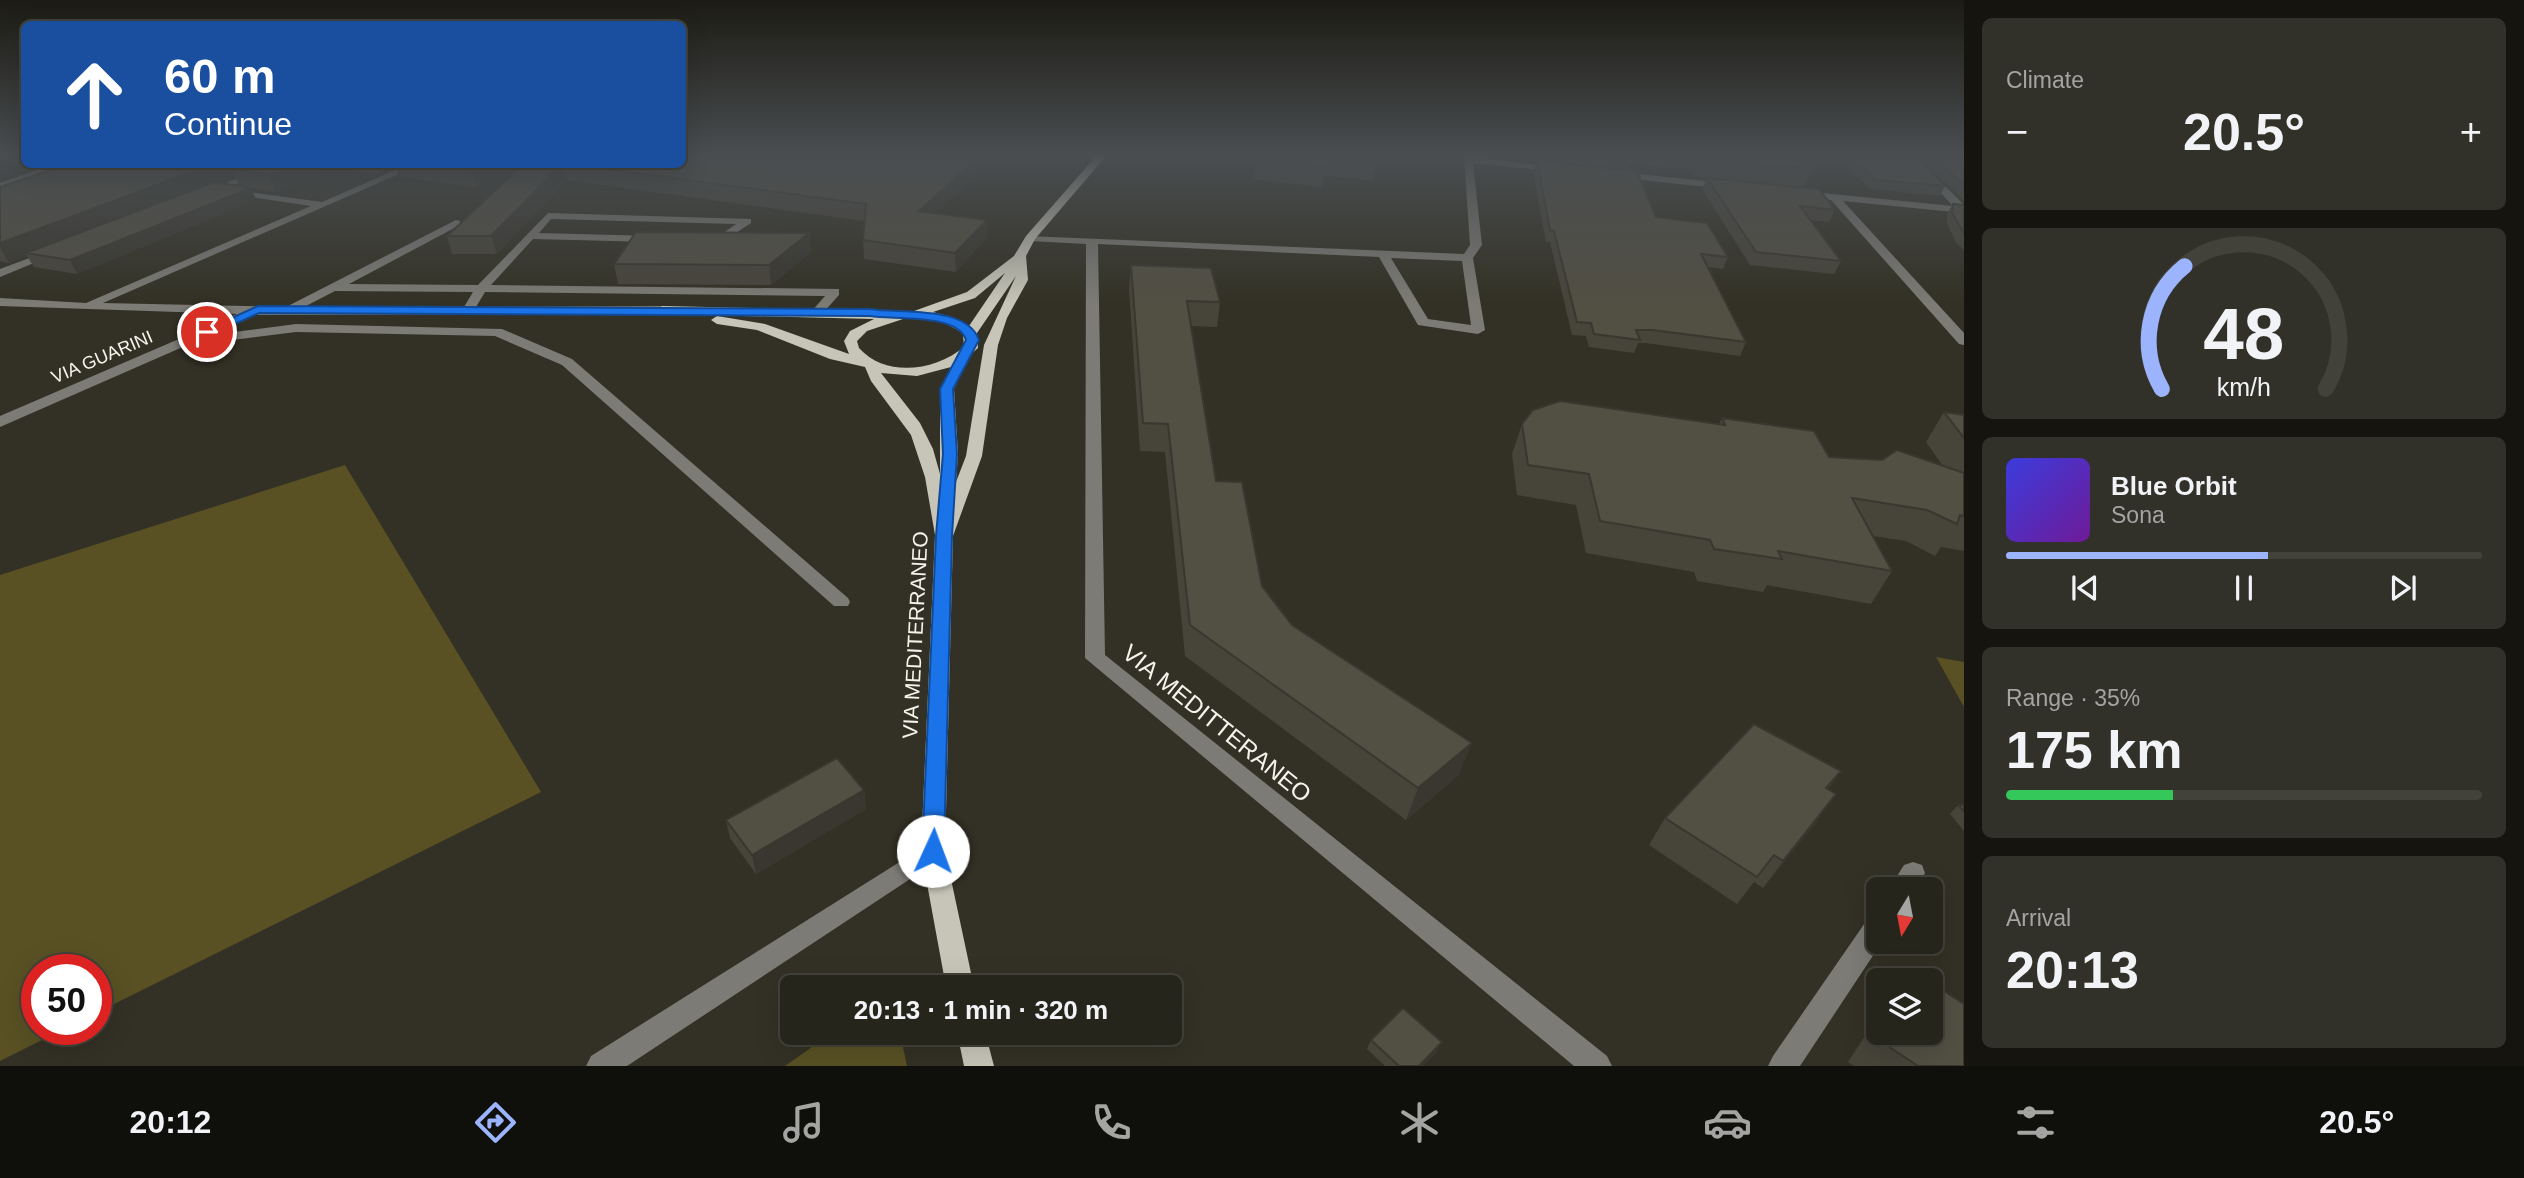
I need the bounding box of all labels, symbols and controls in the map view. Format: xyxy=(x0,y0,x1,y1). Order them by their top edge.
icon: ahead xyxy=(49,49,140,140)
text: 60 m xyxy=(164,49,276,103)
text: Climate xyxy=(2006,67,2084,93)
text: 20.5° xyxy=(2183,103,2305,161)
text: Continue xyxy=(164,106,292,142)
text: − xyxy=(2006,111,2028,153)
text: + xyxy=(2460,111,2482,153)
text: 48 xyxy=(2204,294,2284,375)
pin xyxy=(177,302,237,362)
icon: arrive xyxy=(188,313,226,351)
street label: VIA GUARINI xyxy=(48,327,156,387)
text: km/h xyxy=(2217,373,2271,401)
text: Blue Orbit xyxy=(2111,471,2237,501)
text: Sona xyxy=(2111,502,2165,528)
street label: VIA MEDITERRANEO xyxy=(898,531,932,739)
icon: previous xyxy=(2066,569,2104,607)
icon: pause xyxy=(2225,569,2263,607)
icon: next xyxy=(2384,569,2422,607)
street label: VIA MEDITTERANEO xyxy=(1117,639,1317,807)
text: Range · 35% xyxy=(2006,685,2140,711)
text: 175 km xyxy=(2006,721,2182,779)
position arrow xyxy=(896,814,970,888)
north arrow xyxy=(1866,877,1942,954)
map controls xyxy=(1866,877,1943,1045)
text: Arrival xyxy=(2006,905,2071,931)
text: 20:13 xyxy=(2006,941,2139,999)
speed limit sign: 50 xyxy=(21,954,112,1045)
button: layers xyxy=(1866,968,1943,1045)
text: 20:13 · 1 min · 320 m xyxy=(854,995,1108,1025)
icon: directions xyxy=(471,1098,520,1147)
icon: music xyxy=(779,1098,828,1147)
icon: phone xyxy=(1087,1098,1136,1147)
icon: climate xyxy=(1395,1098,1444,1147)
icon: car xyxy=(1703,1098,1752,1147)
icon: filters xyxy=(2011,1098,2060,1147)
text: 20:12 xyxy=(130,1104,211,1140)
text: 20.5° xyxy=(2319,1104,2394,1140)

